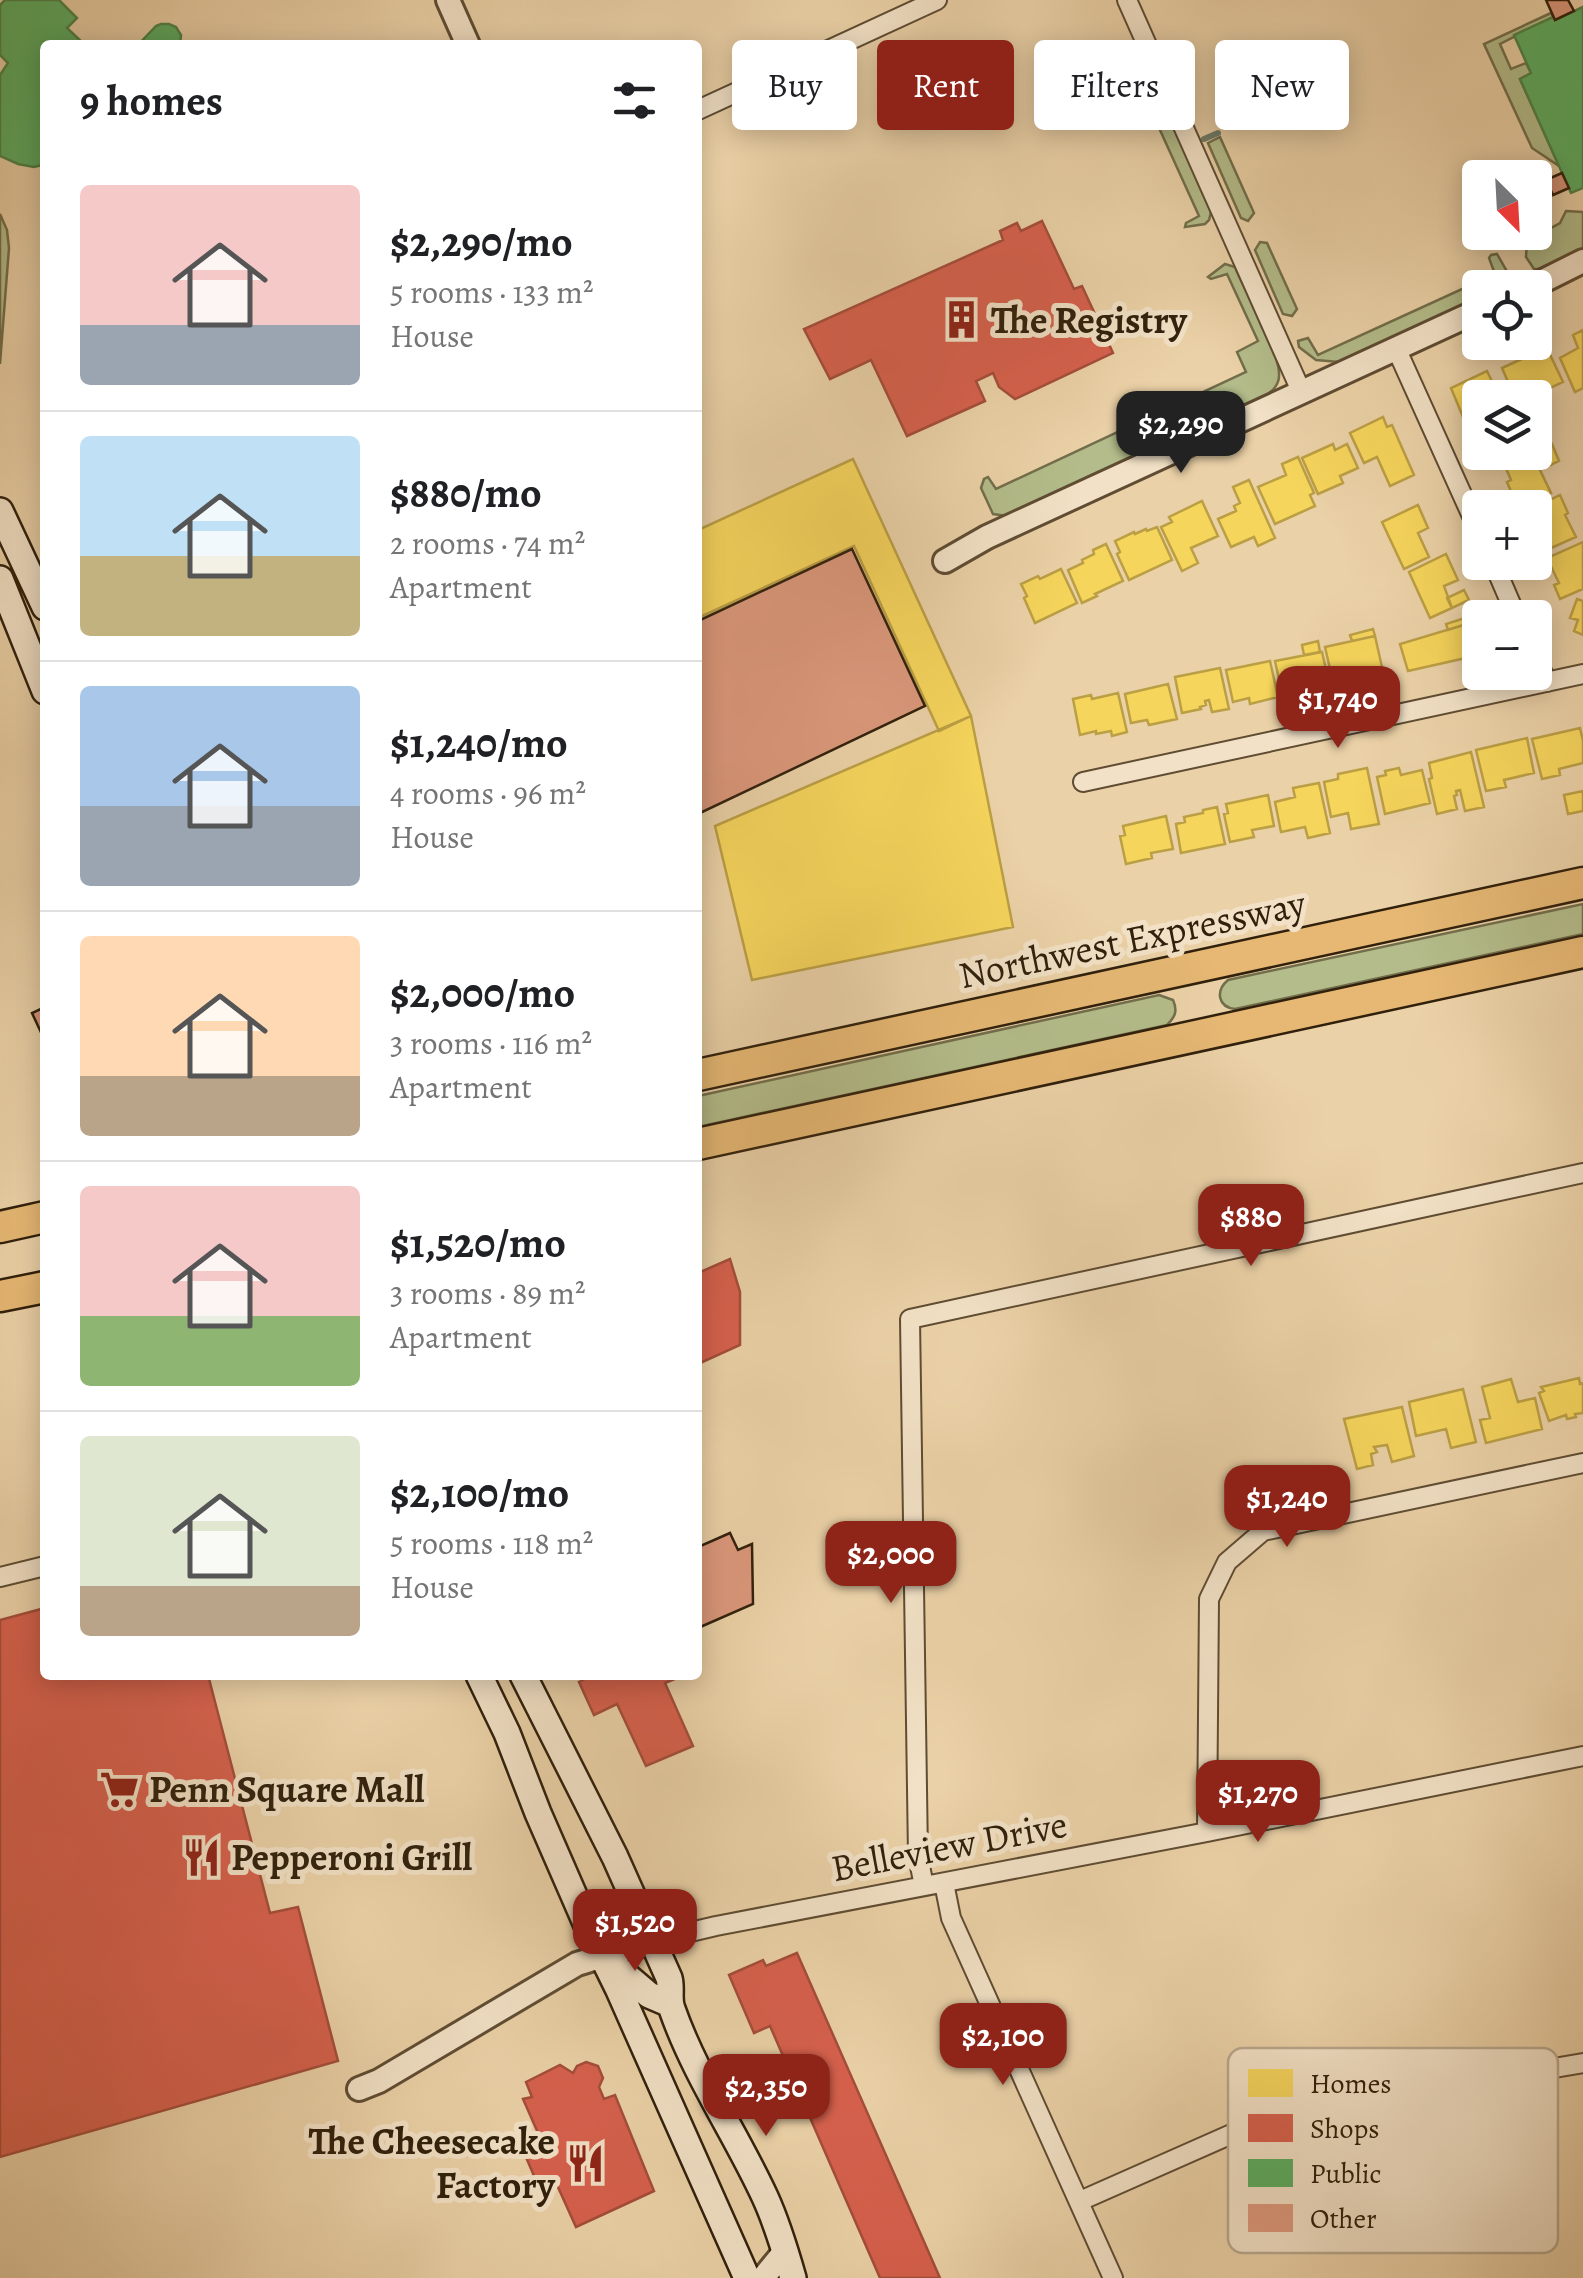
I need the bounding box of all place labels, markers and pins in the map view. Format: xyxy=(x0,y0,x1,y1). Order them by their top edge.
place label: The Registry xyxy=(991,294,1188,346)
building icon: The Registry xyxy=(940,299,982,341)
pin: $2,290 xyxy=(1100,391,1262,476)
pin: $1,740 xyxy=(1257,666,1419,751)
pin: $880 xyxy=(1192,1184,1310,1269)
pin: $1,240 xyxy=(1206,1465,1368,1550)
pin: $2,000 xyxy=(810,1521,972,1606)
pin: $1,270 xyxy=(1177,1760,1339,1845)
place label: Penn Square Mall xyxy=(149,1763,424,1815)
supermarket icon: Penn Square Mall xyxy=(98,1768,140,1810)
place label: Pepperoni Grill xyxy=(231,1831,472,1883)
restaurant icon: Pepperoni Grill xyxy=(180,1836,222,1878)
pin: $1,520 xyxy=(554,1889,716,1974)
pin: $2,100 xyxy=(922,2003,1084,2088)
pin: $2,350 xyxy=(685,2054,847,2139)
place label: The Cheesecake Factory xyxy=(309,2115,556,2211)
restaurant icon: The Cheesecake Factory xyxy=(564,2142,606,2184)

